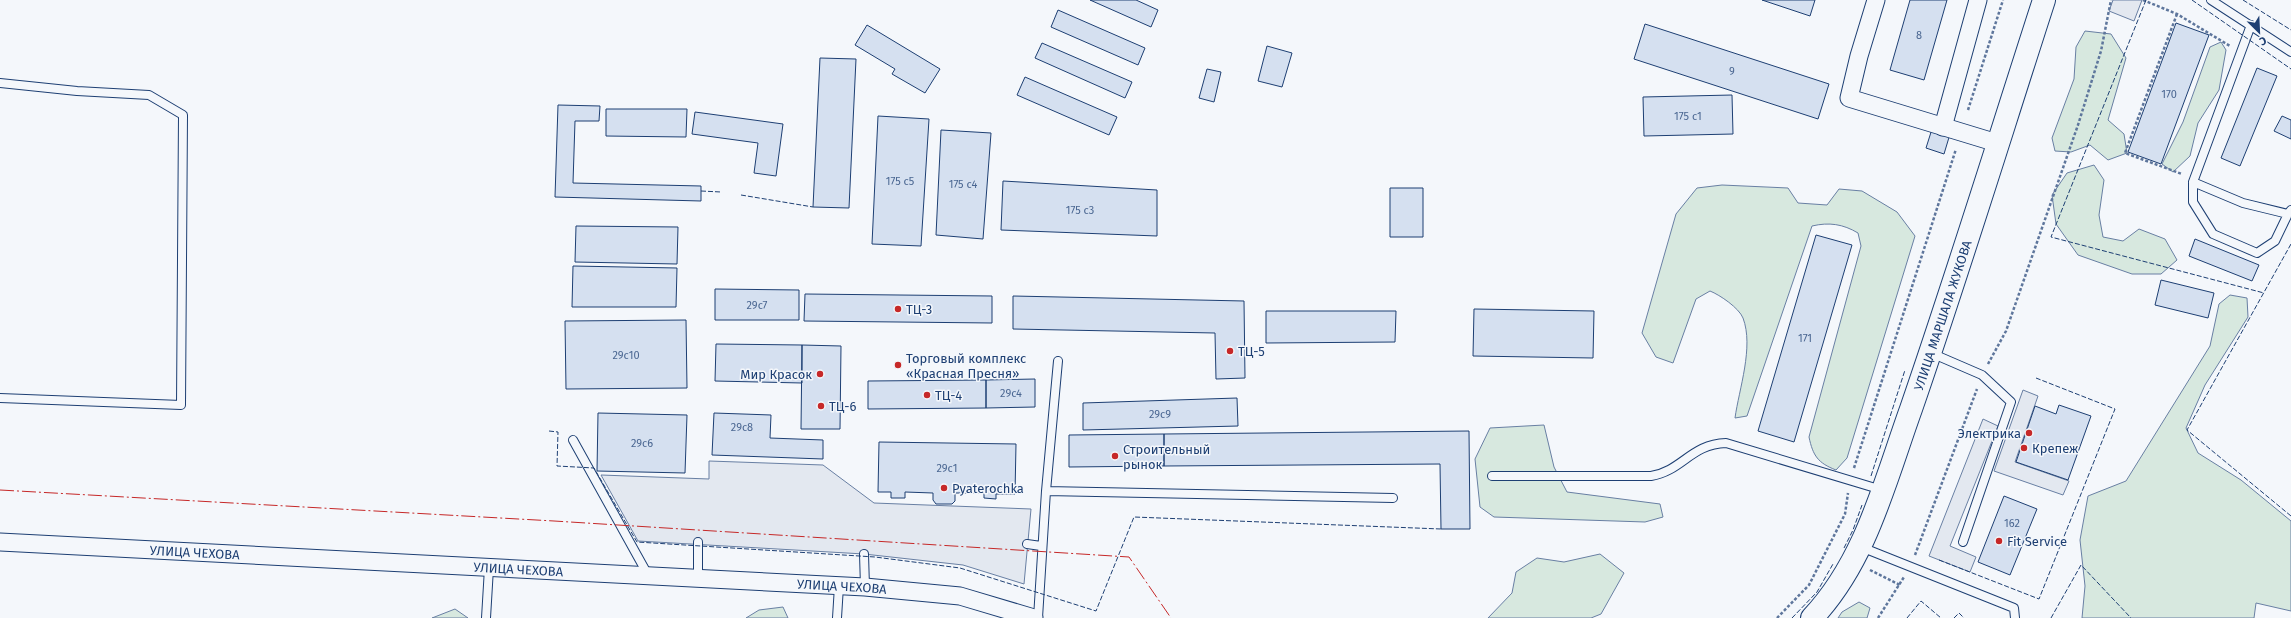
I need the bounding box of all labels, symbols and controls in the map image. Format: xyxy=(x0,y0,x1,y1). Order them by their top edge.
north arrow xyxy=(2239,12,2279,52)
house number: 8 xyxy=(1916,29,1922,42)
text: С xyxy=(2257,33,2268,48)
house number: 9 xyxy=(1729,65,1735,78)
house number: 170 xyxy=(2161,88,2177,101)
house number: 175 с1 xyxy=(1674,110,1702,123)
house number: 175 с5 xyxy=(886,175,915,188)
house number: 175 с4 xyxy=(949,178,977,191)
house number: 175 с3 xyxy=(1066,204,1094,217)
street label: УЛИЦА МАРШАЛА ЖУКОВА xyxy=(1910,238,1974,392)
house number: 29с7 xyxy=(747,299,768,312)
place label: ТЦ-3 xyxy=(906,302,932,317)
marker: ТЦ-3 xyxy=(893,304,903,314)
house number: 171 xyxy=(1798,332,1812,345)
place label: ТЦ-5 xyxy=(1238,344,1265,359)
marker: ТЦ-5 xyxy=(1225,346,1235,356)
house number: 29с10 xyxy=(612,349,640,362)
place label: Торговый комплекс «Красная Пресня» xyxy=(906,351,1026,381)
marker: Торговый комплекс «Красная Пресня» xyxy=(893,360,903,370)
place label: Мир Красок xyxy=(740,367,812,382)
marker: Мир Красок xyxy=(815,369,825,379)
house number: 29с4 xyxy=(1000,387,1022,400)
place label: ТЦ-4 xyxy=(935,388,962,403)
marker: ТЦ-4 xyxy=(922,390,932,400)
place label: ТЦ-6 xyxy=(829,399,856,414)
marker: ТЦ-6 xyxy=(816,401,826,411)
house number: 29с9 xyxy=(1149,408,1171,421)
house number: 29с8 xyxy=(731,421,753,434)
place label: Электрика xyxy=(1958,426,2021,441)
marker: Электрика xyxy=(2024,428,2034,438)
house number: 29с6 xyxy=(631,437,653,450)
place label: Крепеж xyxy=(2032,441,2079,456)
place label: Строительный рынок xyxy=(1123,442,1210,472)
marker: Крепеж xyxy=(2019,443,2029,453)
marker: Строительный рынок xyxy=(1110,451,1120,461)
house number: 29с1 xyxy=(937,462,958,475)
place label: Pyaterochka xyxy=(952,481,1024,496)
marker: Pyaterochka xyxy=(939,483,949,493)
house number: 162 xyxy=(2004,517,2020,530)
place label: Fit Service xyxy=(2007,534,2067,549)
marker: Fit Service xyxy=(1994,536,2004,546)
street label: УЛИЦА ЧЕХОВА xyxy=(149,542,241,562)
street label: УЛИЦА ЧЕХОВА xyxy=(473,559,564,579)
street label: УЛИЦА ЧЕХОВА xyxy=(797,576,888,597)

